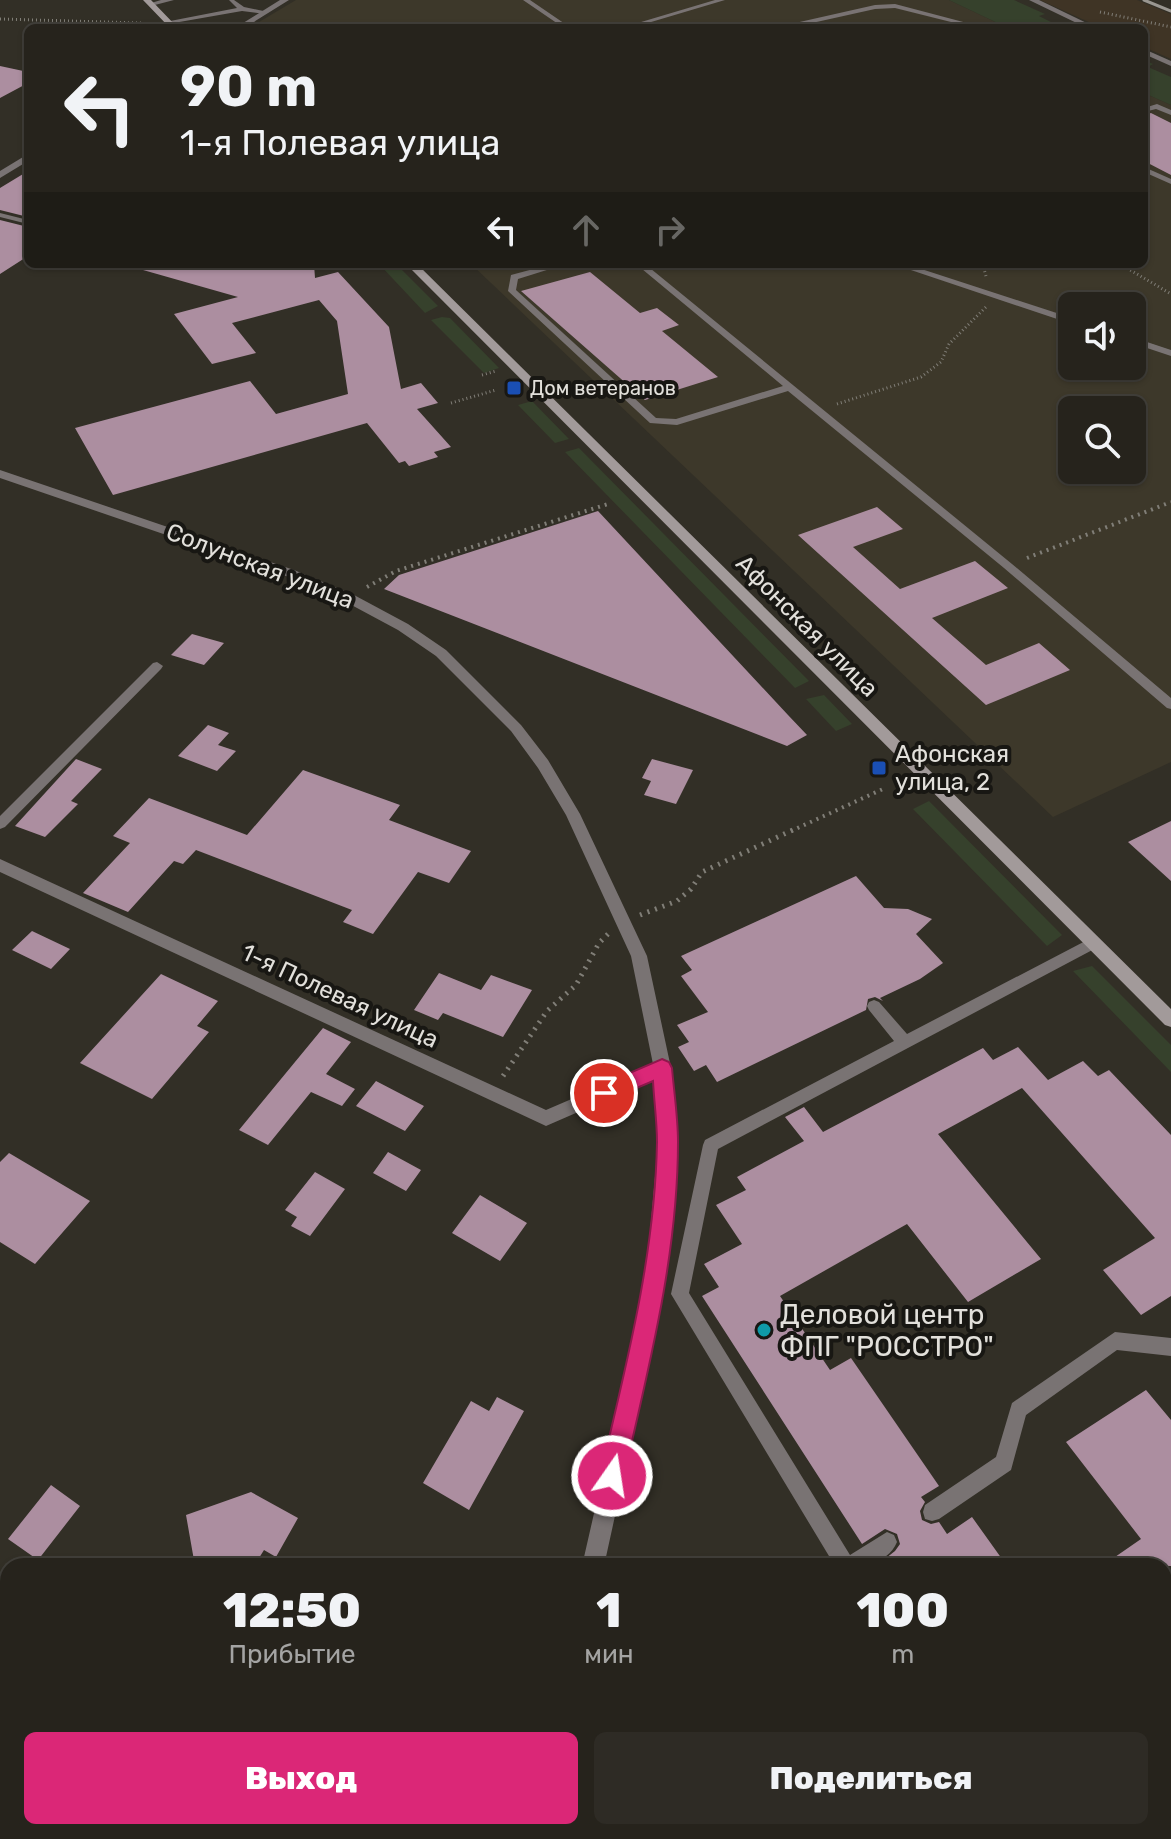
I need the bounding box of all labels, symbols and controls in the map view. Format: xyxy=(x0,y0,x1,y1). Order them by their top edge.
text: 90 m xyxy=(180,54,317,120)
icon: left xyxy=(48,56,152,160)
text: 1-я Полевая улица xyxy=(180,121,500,164)
icon: left xyxy=(480,208,524,252)
icon: ahead xyxy=(564,208,608,252)
icon: right xyxy=(648,208,692,252)
map controls xyxy=(1058,292,1146,484)
button: sound xyxy=(1058,292,1146,380)
place label: Дом ветеранов xyxy=(530,376,676,400)
marker: Дом ветеранов xyxy=(505,379,523,397)
button: search xyxy=(1058,396,1146,484)
street label: Солунская улица xyxy=(162,517,358,615)
street label: Афонская улица xyxy=(730,549,884,703)
place label: Афонская улица, 2 xyxy=(895,740,1009,796)
marker: Афонская улица, 2 xyxy=(870,759,888,777)
street label: 1-я Полевая улица xyxy=(237,938,443,1054)
pin xyxy=(570,1059,638,1127)
icon: arrive xyxy=(582,1071,626,1115)
place label: Деловой центр ФПГ "РОССТРО" xyxy=(780,1298,994,1363)
marker: Деловой центр ФПГ "РОССТРО" xyxy=(755,1321,773,1339)
position arrow xyxy=(570,1434,654,1518)
text: 12:50 xyxy=(223,1582,361,1639)
text: 1 xyxy=(596,1582,622,1639)
text: 100 xyxy=(857,1582,949,1639)
text: Прибытие xyxy=(229,1639,356,1670)
text: мин xyxy=(584,1639,634,1670)
text: m xyxy=(891,1639,914,1670)
button: Выход xyxy=(24,1732,578,1824)
button: Поделиться xyxy=(594,1732,1148,1824)

